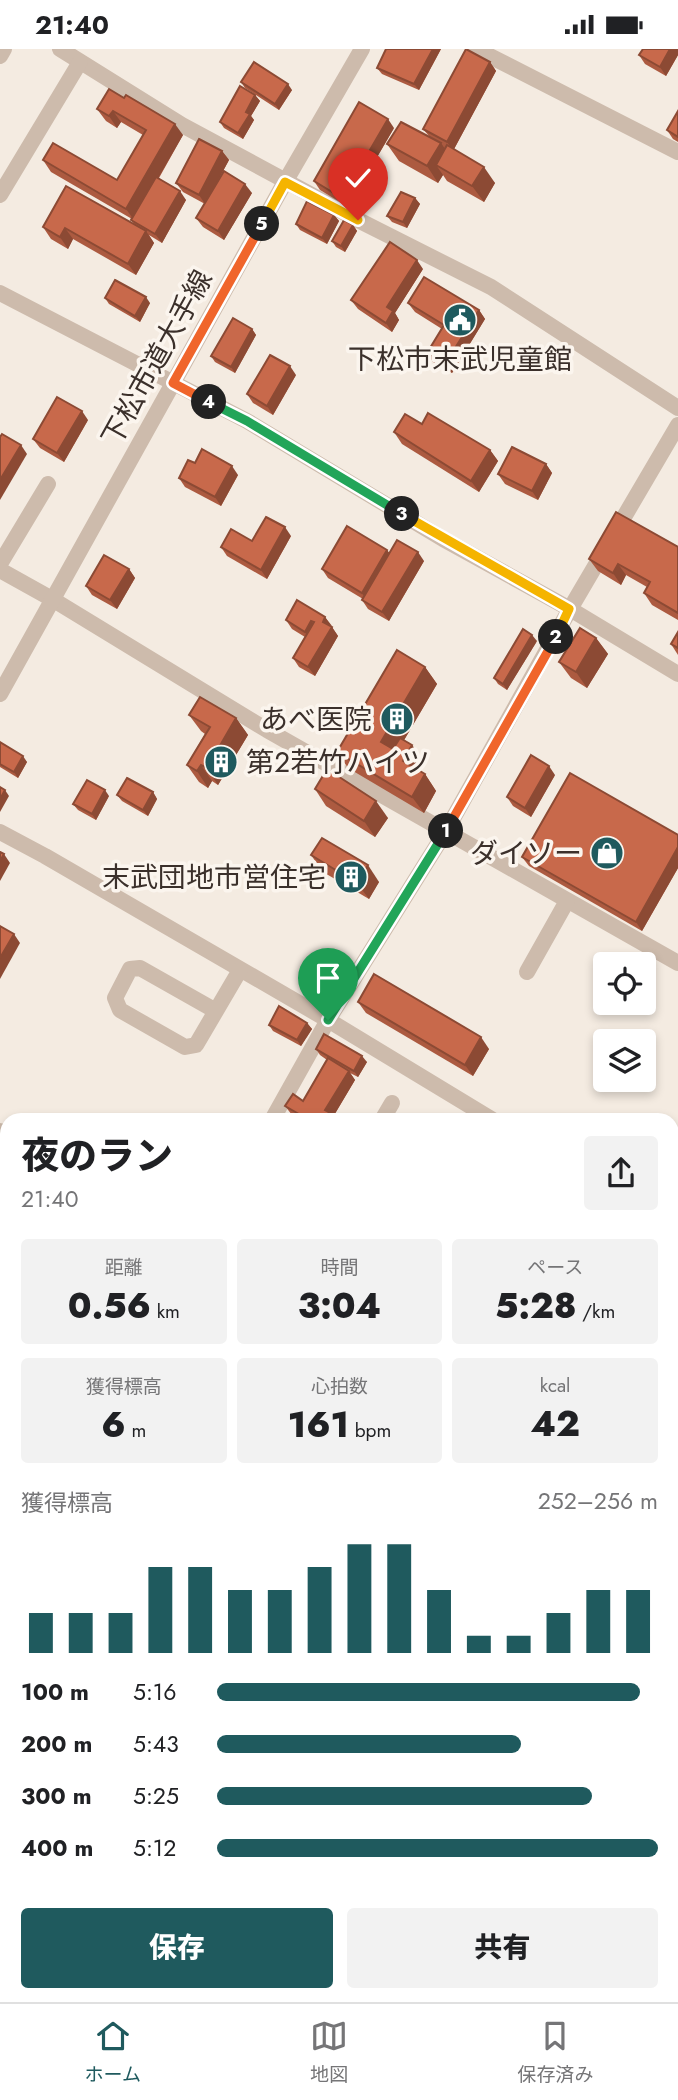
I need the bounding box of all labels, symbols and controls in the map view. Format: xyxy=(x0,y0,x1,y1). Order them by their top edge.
text: 21:40 xyxy=(35,6,109,44)
pin xyxy=(328,148,388,220)
icon: check xyxy=(339,159,377,197)
pin: 5 xyxy=(244,207,280,241)
text: 5 xyxy=(255,210,268,237)
street label: 下松市道大手線 xyxy=(92,262,222,454)
public building icon: 下松市末武児童館 xyxy=(441,301,479,339)
place label: 下松市末武児童館 xyxy=(348,339,572,380)
pin: 4 xyxy=(192,385,227,419)
text: 4 xyxy=(202,388,215,415)
pin: 3 xyxy=(384,497,420,531)
text: 3 xyxy=(396,500,407,527)
pin: 2 xyxy=(538,619,574,655)
text: 2 xyxy=(549,623,562,650)
place label: あべ医院 xyxy=(260,699,372,740)
building icon: あべ医院 xyxy=(378,700,416,738)
place label: 第２若竹ハイツ xyxy=(246,742,430,783)
building icon: 第２若竹ハイツ xyxy=(202,743,240,781)
pin: 1 xyxy=(428,813,464,849)
text: 1 xyxy=(441,817,450,844)
place label: ダイソー xyxy=(470,833,582,874)
shop icon: ダイソー xyxy=(588,834,626,872)
place label: 末武団地市営住宅 xyxy=(102,857,326,898)
building icon: 末武団地市営住宅 xyxy=(332,858,370,896)
pin xyxy=(298,948,358,1020)
map controls xyxy=(593,952,656,1092)
button: locate xyxy=(593,952,656,1015)
icon: arrive xyxy=(309,959,347,997)
button: layers xyxy=(593,1029,656,1092)
text: 夜のラン xyxy=(21,1128,173,1183)
button: share xyxy=(584,1136,658,1210)
text: 21:40 xyxy=(21,1182,79,1216)
text: 距離 xyxy=(105,1254,143,1281)
text: 時間 xyxy=(320,1254,359,1281)
text: ペース xyxy=(527,1254,583,1281)
text: 0.56 xyxy=(68,1281,151,1331)
text: 3:04 xyxy=(298,1281,381,1331)
text: 5:28 xyxy=(495,1281,577,1331)
text: km xyxy=(151,1298,180,1325)
text: /km xyxy=(577,1298,615,1325)
text: kcal xyxy=(540,1372,571,1399)
text: 獲得標高 xyxy=(86,1373,162,1400)
text: 心拍数 xyxy=(311,1373,368,1400)
text: 42 xyxy=(530,1399,580,1449)
text: 6 xyxy=(101,1400,126,1450)
text: 161 xyxy=(288,1400,349,1450)
text: m xyxy=(126,1417,146,1444)
text: bpm xyxy=(349,1417,391,1444)
text: 252–256 m xyxy=(538,1484,658,1518)
text: 獲得標高 xyxy=(21,1486,113,1520)
text: 100 m xyxy=(21,1675,89,1709)
text: 5:16 xyxy=(133,1675,176,1709)
text: 200 m xyxy=(21,1727,92,1761)
text: 5:43 xyxy=(133,1727,179,1761)
text: 300 m xyxy=(21,1779,92,1813)
text: 5:25 xyxy=(133,1779,179,1813)
text: 400 m xyxy=(21,1831,93,1865)
text: 5:12 xyxy=(133,1831,176,1865)
button: 保存 xyxy=(21,1908,333,1988)
button: 共有 xyxy=(347,1908,658,1988)
tab: ホーム xyxy=(85,2017,141,2088)
tab: 地図 xyxy=(310,2017,348,2088)
tab: 保存済み xyxy=(517,2017,593,2088)

